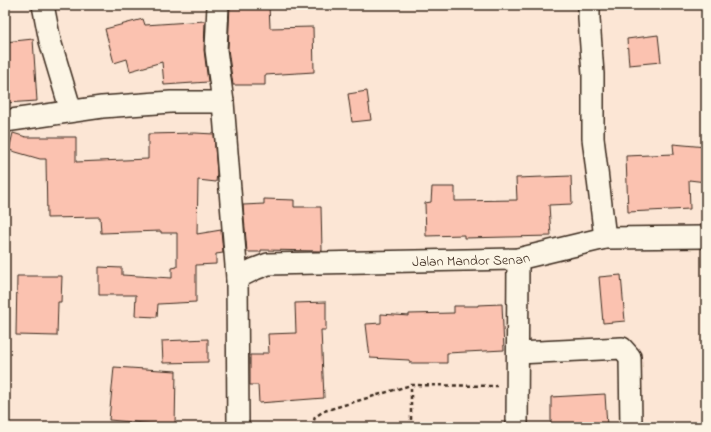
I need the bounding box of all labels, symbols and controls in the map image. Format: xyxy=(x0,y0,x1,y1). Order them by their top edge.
street label: Jalan Mandor Senan xyxy=(412,248,532,273)

